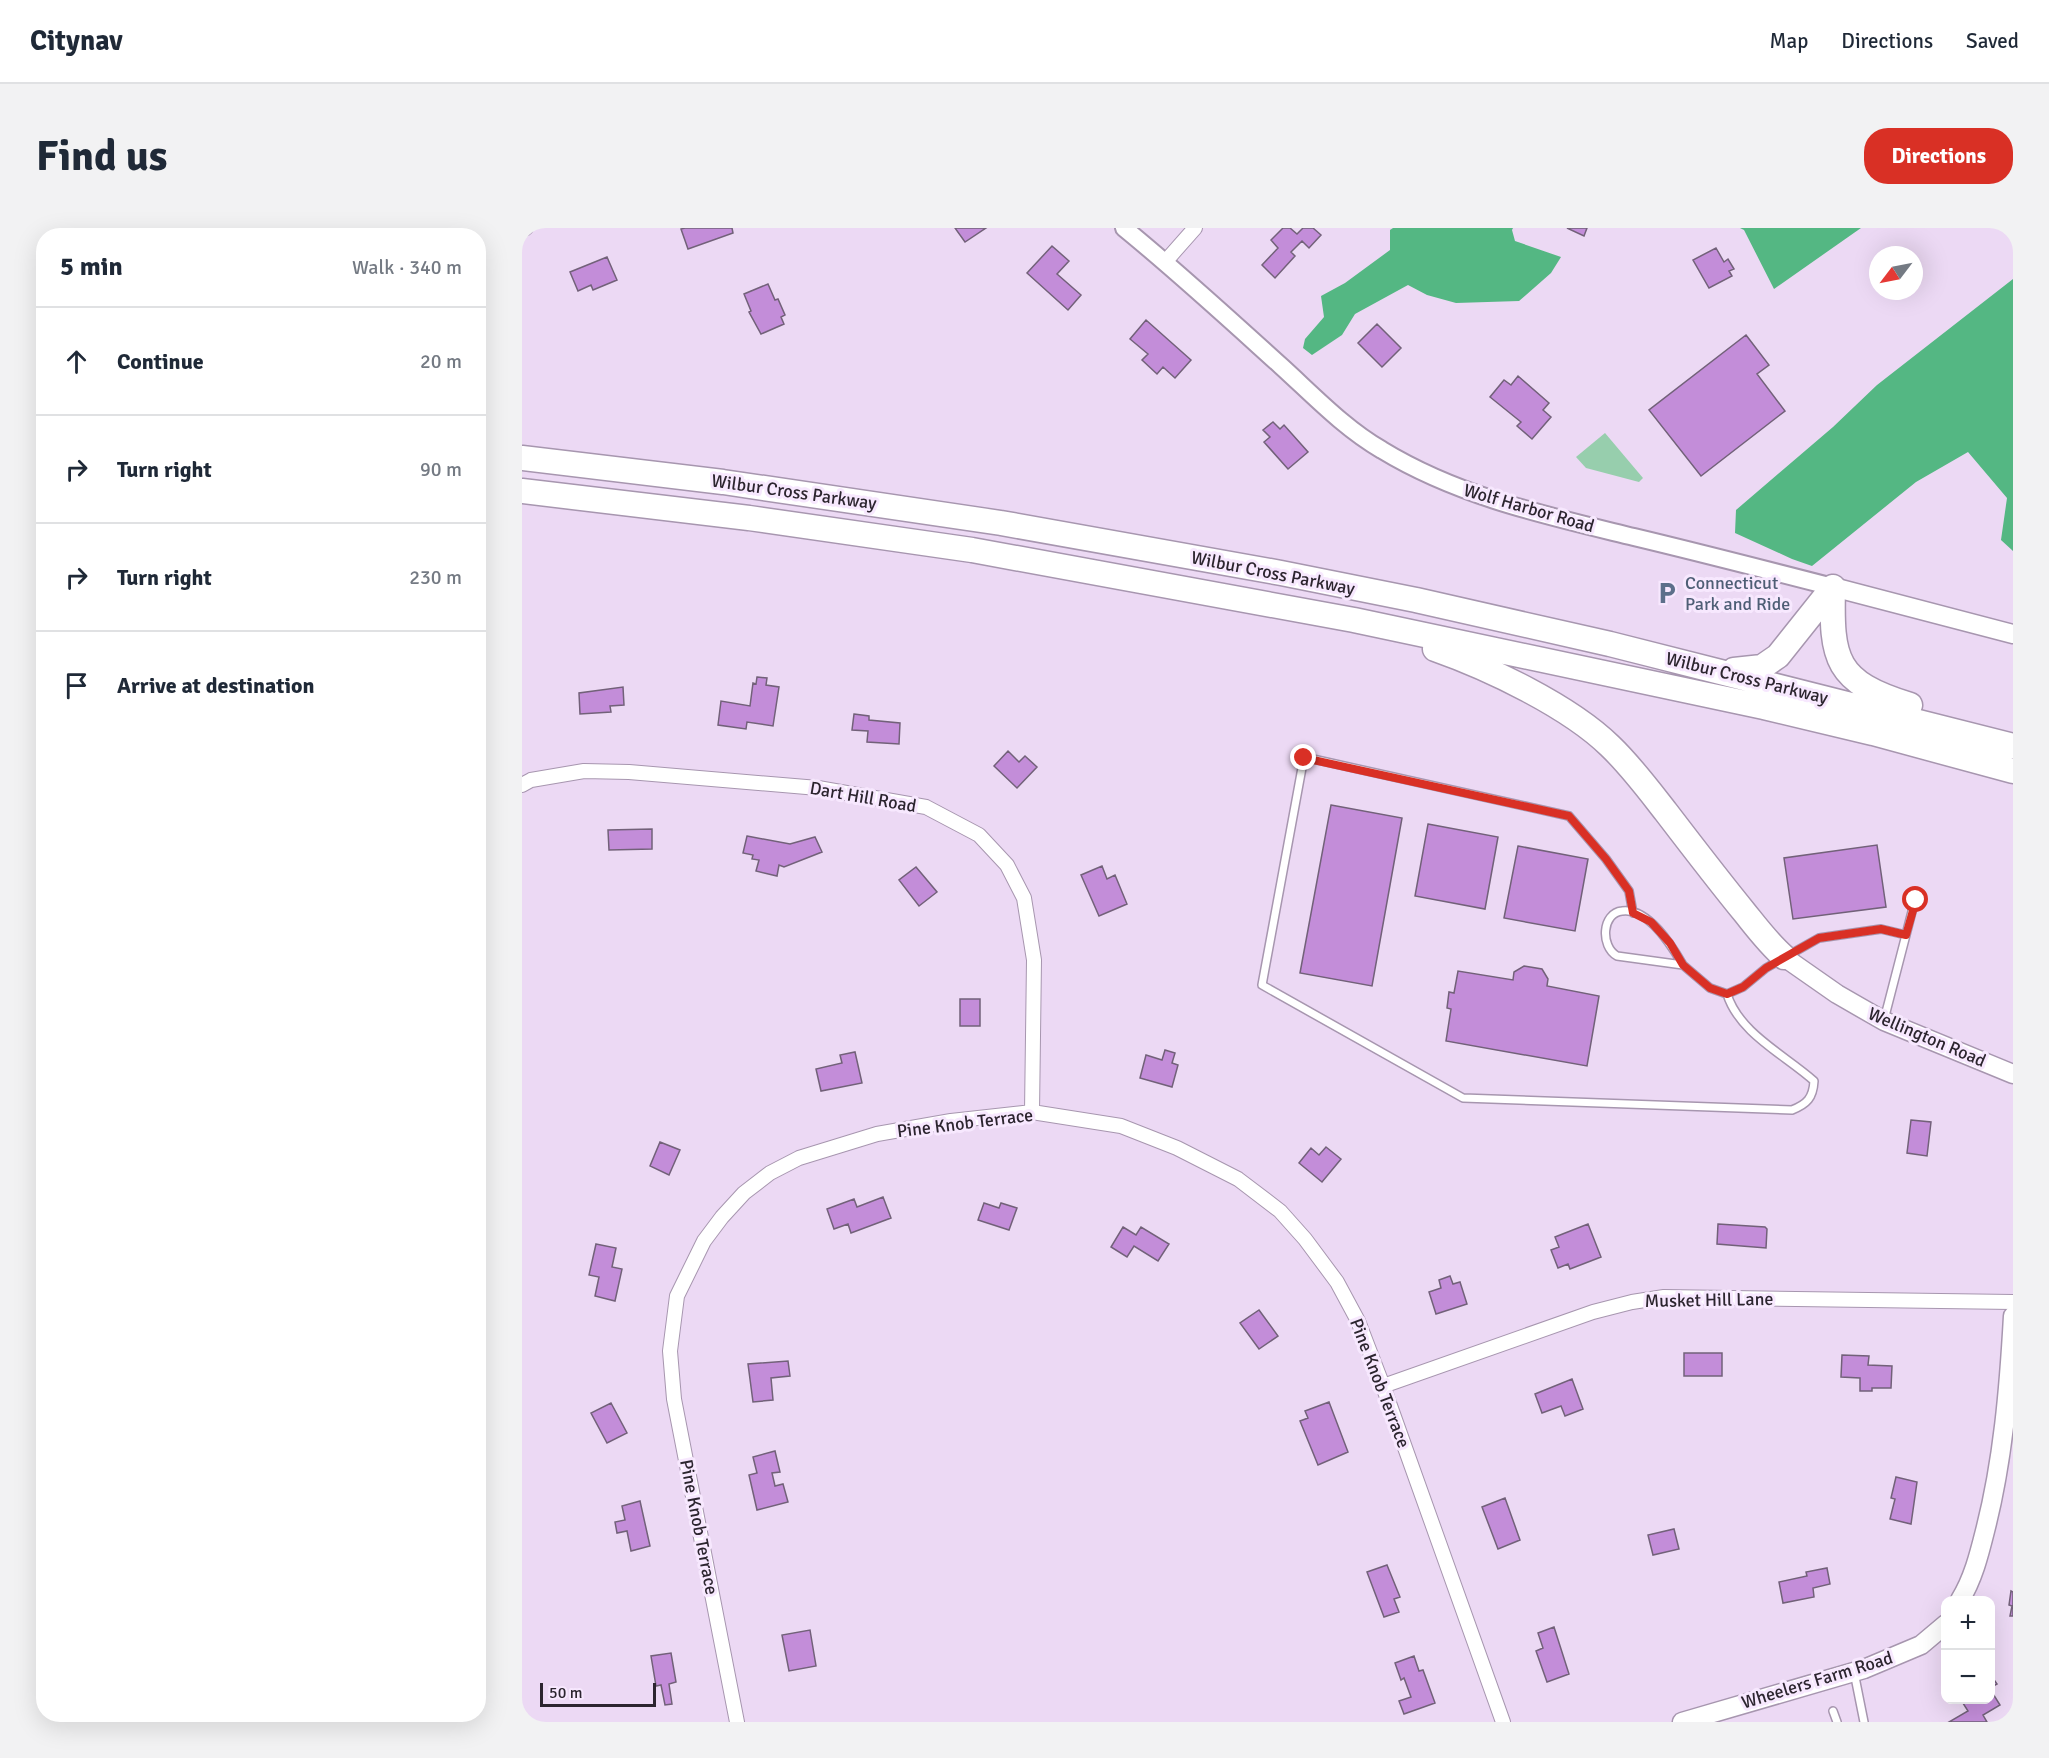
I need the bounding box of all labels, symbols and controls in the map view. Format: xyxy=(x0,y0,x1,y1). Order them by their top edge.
text: Citynav xyxy=(30,24,123,58)
text: Map xyxy=(1770,28,1808,54)
text: Directions xyxy=(1841,28,1933,54)
text: Saved xyxy=(1966,28,2019,54)
button: Directions xyxy=(1864,128,2013,184)
text: Find us xyxy=(36,131,167,182)
north arrow xyxy=(1869,246,1923,300)
text: 5 min xyxy=(60,251,123,283)
text: Walk · 340 m xyxy=(352,255,462,280)
icon: ahead xyxy=(60,345,93,378)
text: Continue xyxy=(117,348,204,375)
text: 20 m xyxy=(420,349,462,374)
icon: right xyxy=(60,453,93,486)
text: Turn right xyxy=(117,456,212,483)
text: 90 m xyxy=(420,457,462,482)
street label: Wilbur Cross Parkway xyxy=(710,470,878,515)
street label: Wolf Harbor Road xyxy=(1461,479,1597,537)
street label: Wilbur Cross Parkway xyxy=(1189,546,1357,600)
icon: right xyxy=(60,561,93,594)
text: Turn right xyxy=(117,564,212,591)
text: 230 m xyxy=(409,565,462,590)
place label: Connecticut Park and Ride xyxy=(1685,572,1790,615)
parking icon: Connecticut Park and Ride xyxy=(1654,580,1680,606)
street label: Wilbur Cross Parkway xyxy=(1664,647,1831,709)
icon: arrive xyxy=(60,669,93,702)
text: Arrive at destination xyxy=(117,672,314,699)
route end xyxy=(1290,744,1316,770)
street label: Dart Hill Road xyxy=(808,777,918,817)
route start xyxy=(1902,886,1928,912)
street label: Wellington Road xyxy=(1865,1002,1989,1072)
street label: Pine Knob Terrace xyxy=(896,1104,1034,1142)
street label: Musket Hill Lane xyxy=(1644,1288,1774,1312)
street label: Pine Knob Terrace xyxy=(1345,1315,1415,1451)
street label: Pine Knob Terrace xyxy=(675,1458,723,1596)
map controls xyxy=(1941,1596,1995,1704)
button: + xyxy=(1941,1596,1995,1650)
street label: Wheelers Farm Road xyxy=(1739,1647,1895,1713)
button: − xyxy=(1941,1650,1995,1704)
scale bar xyxy=(540,1680,656,1708)
text: 50 m xyxy=(549,1683,583,1703)

